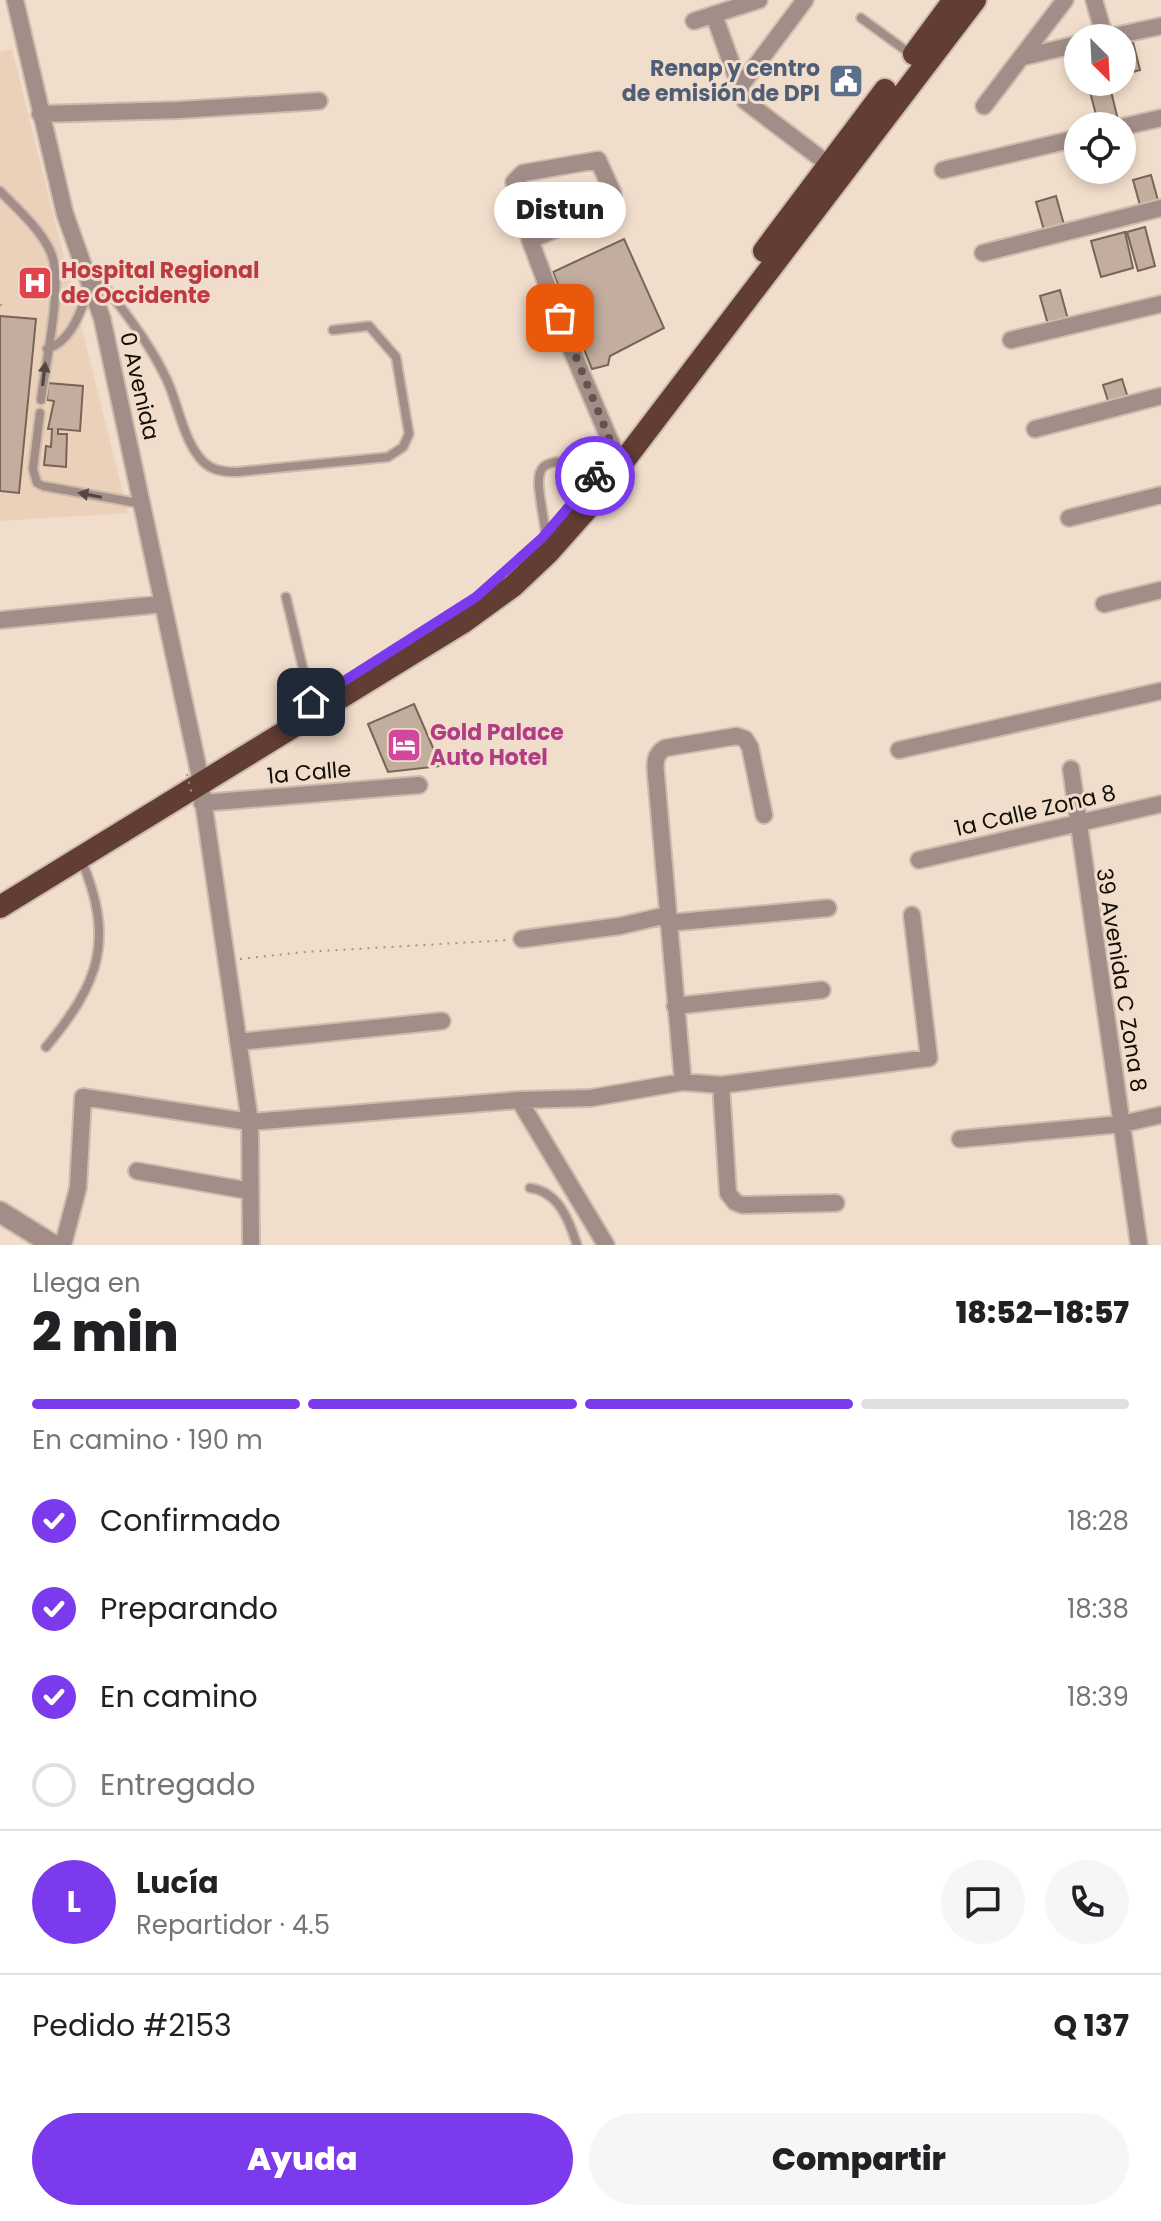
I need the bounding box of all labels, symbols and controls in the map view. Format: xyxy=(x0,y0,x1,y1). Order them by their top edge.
north arrow xyxy=(1064,24,1136,96)
map controls xyxy=(1064,24,1136,184)
place label: Renap y centro de emisión de DPI xyxy=(622,53,820,109)
public building icon: Renap y centro de emisión de DPI xyxy=(827,62,865,100)
button: locate xyxy=(1064,112,1136,184)
callout: Distun xyxy=(494,182,626,238)
text: Distun xyxy=(516,192,604,228)
place label: Hospital Regional de Occidente xyxy=(61,255,259,311)
hospital icon: Hospital Regional de Occidente xyxy=(16,264,54,302)
pin xyxy=(526,284,594,352)
icon: bag xyxy=(538,296,582,340)
street label: 0 Avenida xyxy=(112,329,167,443)
one-way arrow xyxy=(38,361,51,386)
courier xyxy=(555,436,635,516)
icon: bike xyxy=(573,454,617,498)
one-way arrow xyxy=(77,489,102,501)
pin xyxy=(277,668,345,736)
icon: home xyxy=(289,680,333,724)
place label: Gold Palace Auto Hotel xyxy=(430,717,564,773)
hotel icon: Gold Palace Auto Hotel xyxy=(385,726,423,764)
street label: 1a Calle xyxy=(266,753,352,792)
street label: 1a Calle Zona 8 xyxy=(951,777,1119,844)
street label: 39 Avenida C Zona 8 xyxy=(1089,866,1155,1094)
text: Llega en xyxy=(32,1265,141,1301)
text: 18:52–18:57 xyxy=(956,1291,1129,1334)
text: 2 min xyxy=(32,1296,179,1369)
text: En camino · 190 m xyxy=(32,1422,263,1458)
icon: check xyxy=(32,1499,76,1543)
text: Confirmado xyxy=(100,1499,281,1542)
text: 18:28 xyxy=(1067,1503,1129,1539)
icon: check xyxy=(32,1587,76,1631)
text: Preparando xyxy=(100,1587,278,1630)
text: 18:38 xyxy=(1067,1591,1129,1627)
icon: check xyxy=(32,1675,76,1719)
text: En camino xyxy=(100,1675,258,1718)
text: 18:39 xyxy=(1067,1679,1129,1715)
text: Entregado xyxy=(100,1763,255,1806)
button: chat xyxy=(941,1860,1025,1944)
button: phone xyxy=(1045,1860,1129,1944)
text: Lucía xyxy=(136,1861,219,1904)
text: L xyxy=(67,1880,81,1923)
text: Repartidor · 4.5 xyxy=(136,1907,330,1943)
text: Pedido #2153 xyxy=(32,2004,232,2047)
text: Q 137 xyxy=(1054,2004,1129,2047)
button: Ayuda xyxy=(32,2113,573,2205)
button: Compartir xyxy=(589,2113,1129,2205)

